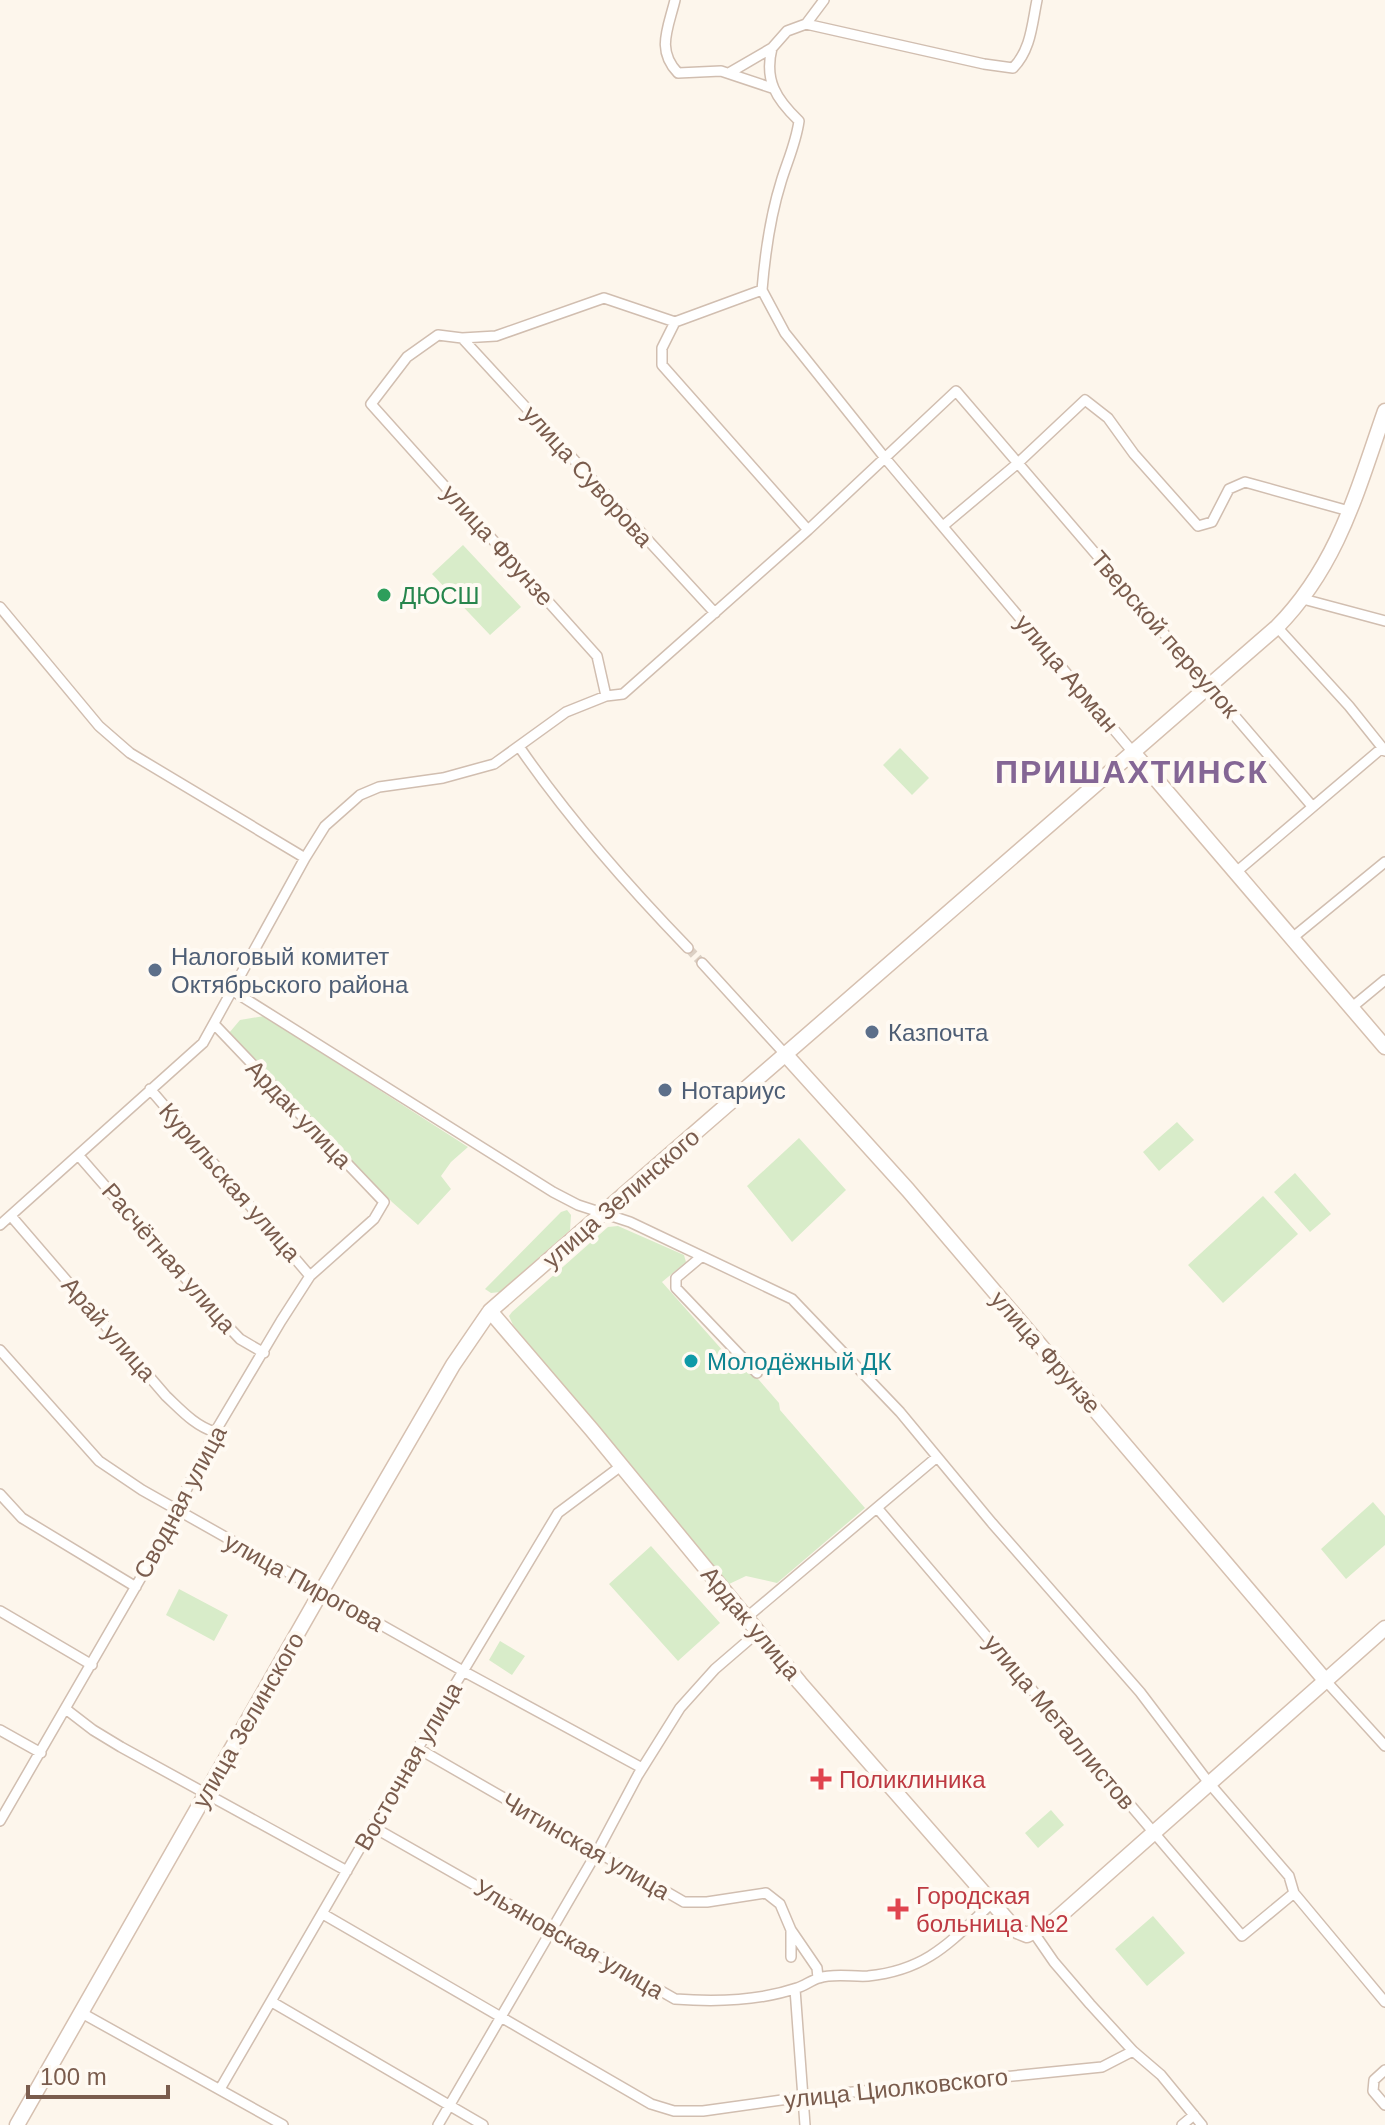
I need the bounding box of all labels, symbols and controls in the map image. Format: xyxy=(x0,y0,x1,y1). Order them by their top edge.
street label: улица Суворова xyxy=(518,400,659,553)
street label: улица Фрунзе xyxy=(437,479,559,611)
street label: Тверской переулок xyxy=(1085,545,1245,723)
place label: ДЮСШ xyxy=(400,582,480,609)
marker: ДЮСШ xyxy=(375,586,393,604)
street label: улица Арман xyxy=(1010,609,1124,737)
district label: ПРИШАХТИНСК xyxy=(995,754,1269,790)
place label: Налоговый комитет Октябрьского района xyxy=(171,943,409,998)
marker: Налоговый комитет Октябрьского района xyxy=(146,961,164,979)
place label: Казпочта xyxy=(888,1019,989,1046)
marker: Казпочта xyxy=(863,1023,881,1041)
street label: Ардак улица xyxy=(241,1055,358,1174)
place label: Нотариус xyxy=(681,1077,786,1104)
marker: Нотариус xyxy=(656,1081,674,1099)
street label: Курильская улица xyxy=(154,1097,307,1267)
street label: улица Зелинского xyxy=(537,1123,705,1273)
street label: Расчётная улица xyxy=(97,1178,242,1339)
street label: Арай улица xyxy=(57,1272,162,1387)
street label: улица Фрунзе xyxy=(986,1285,1106,1419)
place label: Молодёжный ДК xyxy=(707,1348,891,1375)
marker: Молодёжный ДК xyxy=(682,1352,700,1370)
street label: Сводная улица xyxy=(128,1421,232,1583)
street label: улица Пирогова xyxy=(220,1527,389,1637)
street label: Ардак улица xyxy=(696,1561,807,1686)
street label: улица Зелинского xyxy=(187,1627,309,1813)
street label: улица Металлистов xyxy=(979,1629,1141,1815)
street label: Восточная улица xyxy=(349,1677,467,1855)
place label: Поликлиника xyxy=(839,1766,986,1793)
marker: Поликлиника xyxy=(810,1768,832,1790)
street label: Читинская улица xyxy=(497,1787,675,1905)
street label: Ульяновская улица xyxy=(469,1874,669,2005)
place label: Городская больница №2 xyxy=(916,1882,1069,1937)
marker: Городская больница №2 xyxy=(887,1898,909,1920)
scale bar xyxy=(28,2049,168,2099)
text: 100 m xyxy=(40,2063,107,2090)
street label: улица Циолковского xyxy=(783,2063,1009,2113)

